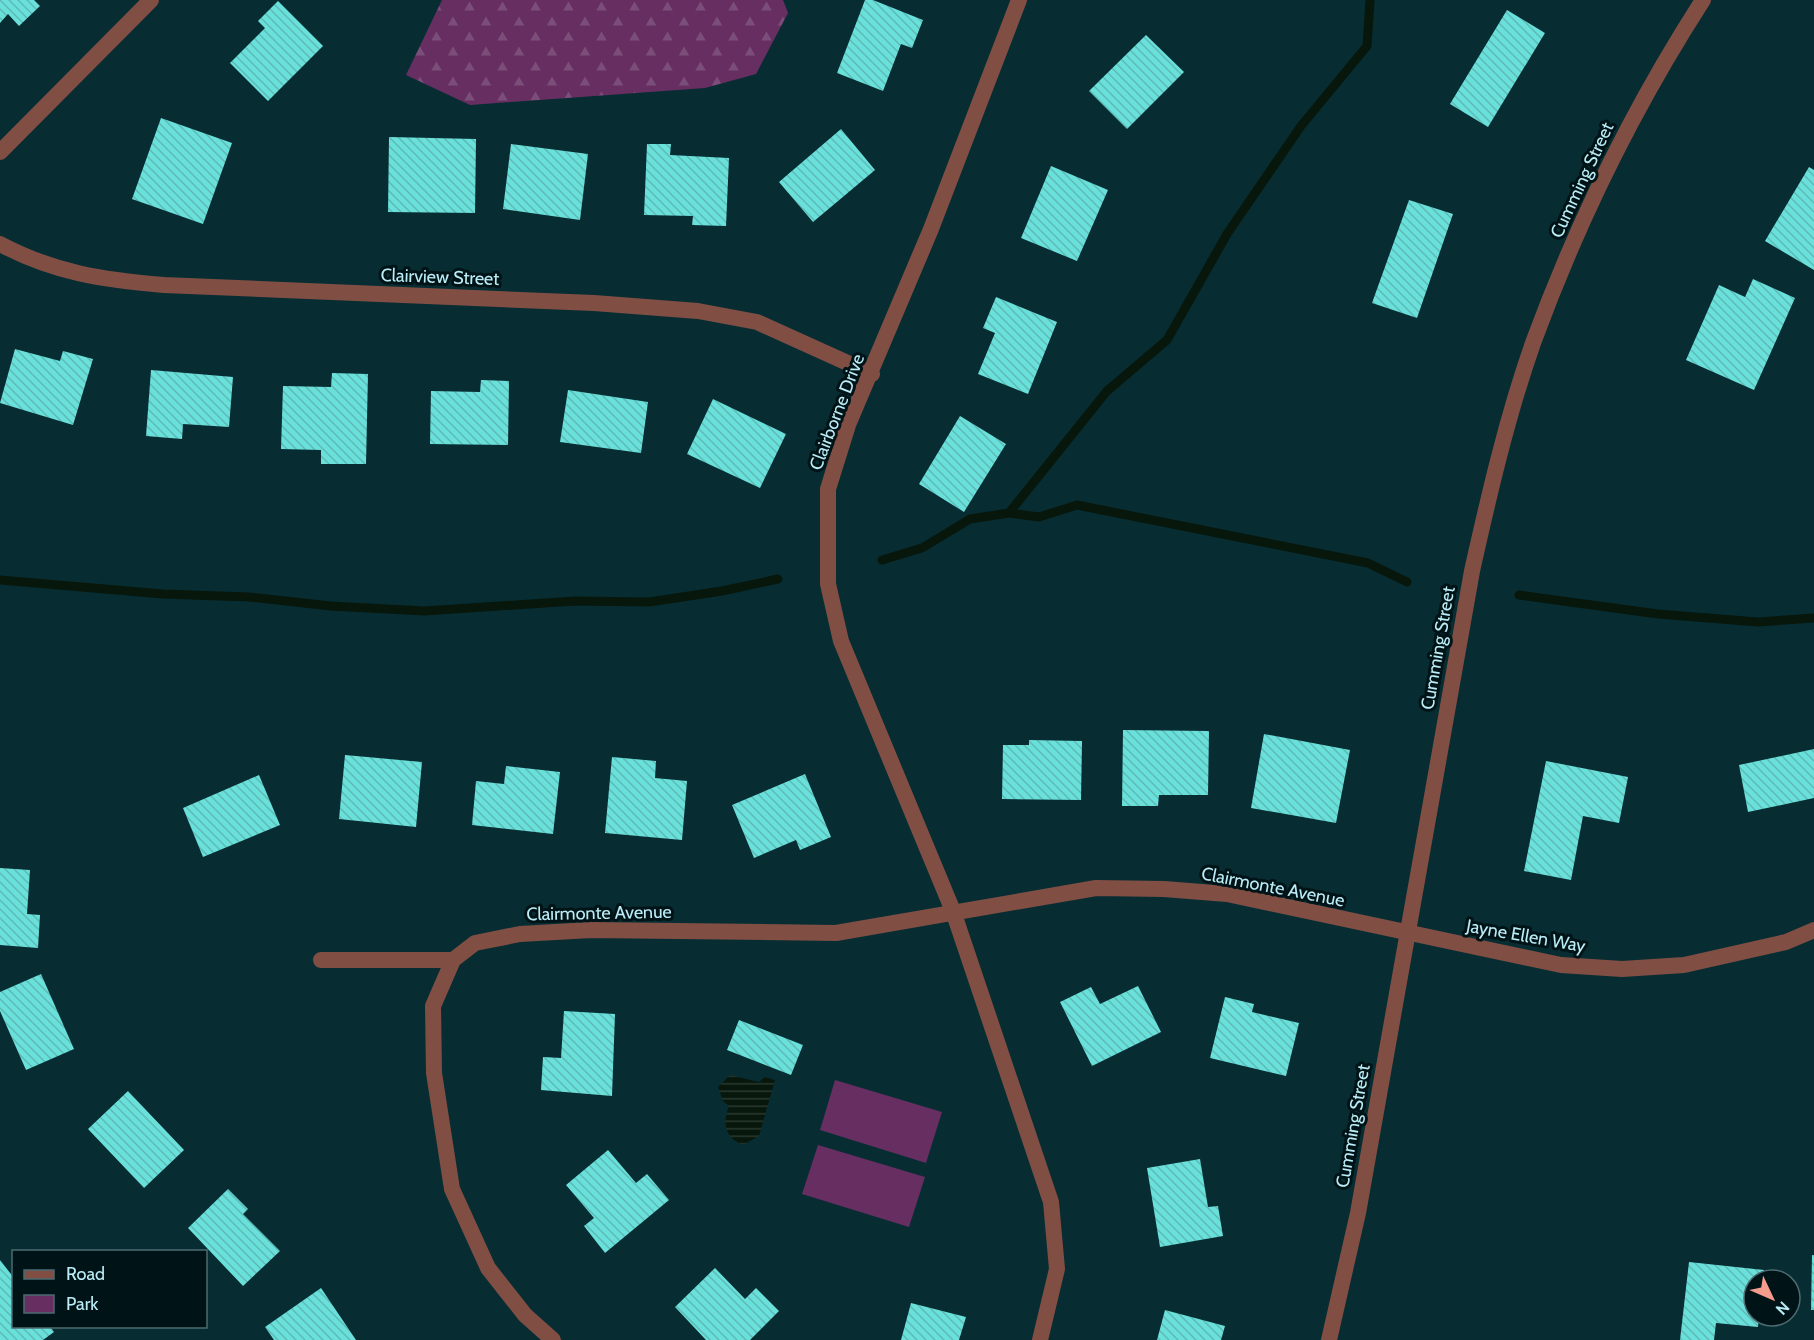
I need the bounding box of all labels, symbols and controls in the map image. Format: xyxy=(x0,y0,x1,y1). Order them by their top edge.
street label: Cumming Street xyxy=(1546,119,1618,241)
street label: Clairview Street xyxy=(380,264,500,290)
street label: Clairborne Drive xyxy=(805,351,869,473)
street label: Cumming Street xyxy=(1416,585,1460,711)
street label: Clairmonte Avenue xyxy=(1200,862,1346,912)
street label: Clairmonte Avenue xyxy=(526,901,672,925)
street label: Jayne Ellen Way xyxy=(1464,915,1587,957)
street label: Cumming Street xyxy=(1331,1063,1375,1189)
legend xyxy=(12,1250,207,1328)
text: Road xyxy=(66,1263,105,1285)
north arrow xyxy=(1742,1268,1802,1328)
text: Park xyxy=(66,1293,99,1315)
text: N xyxy=(1772,1297,1793,1319)

